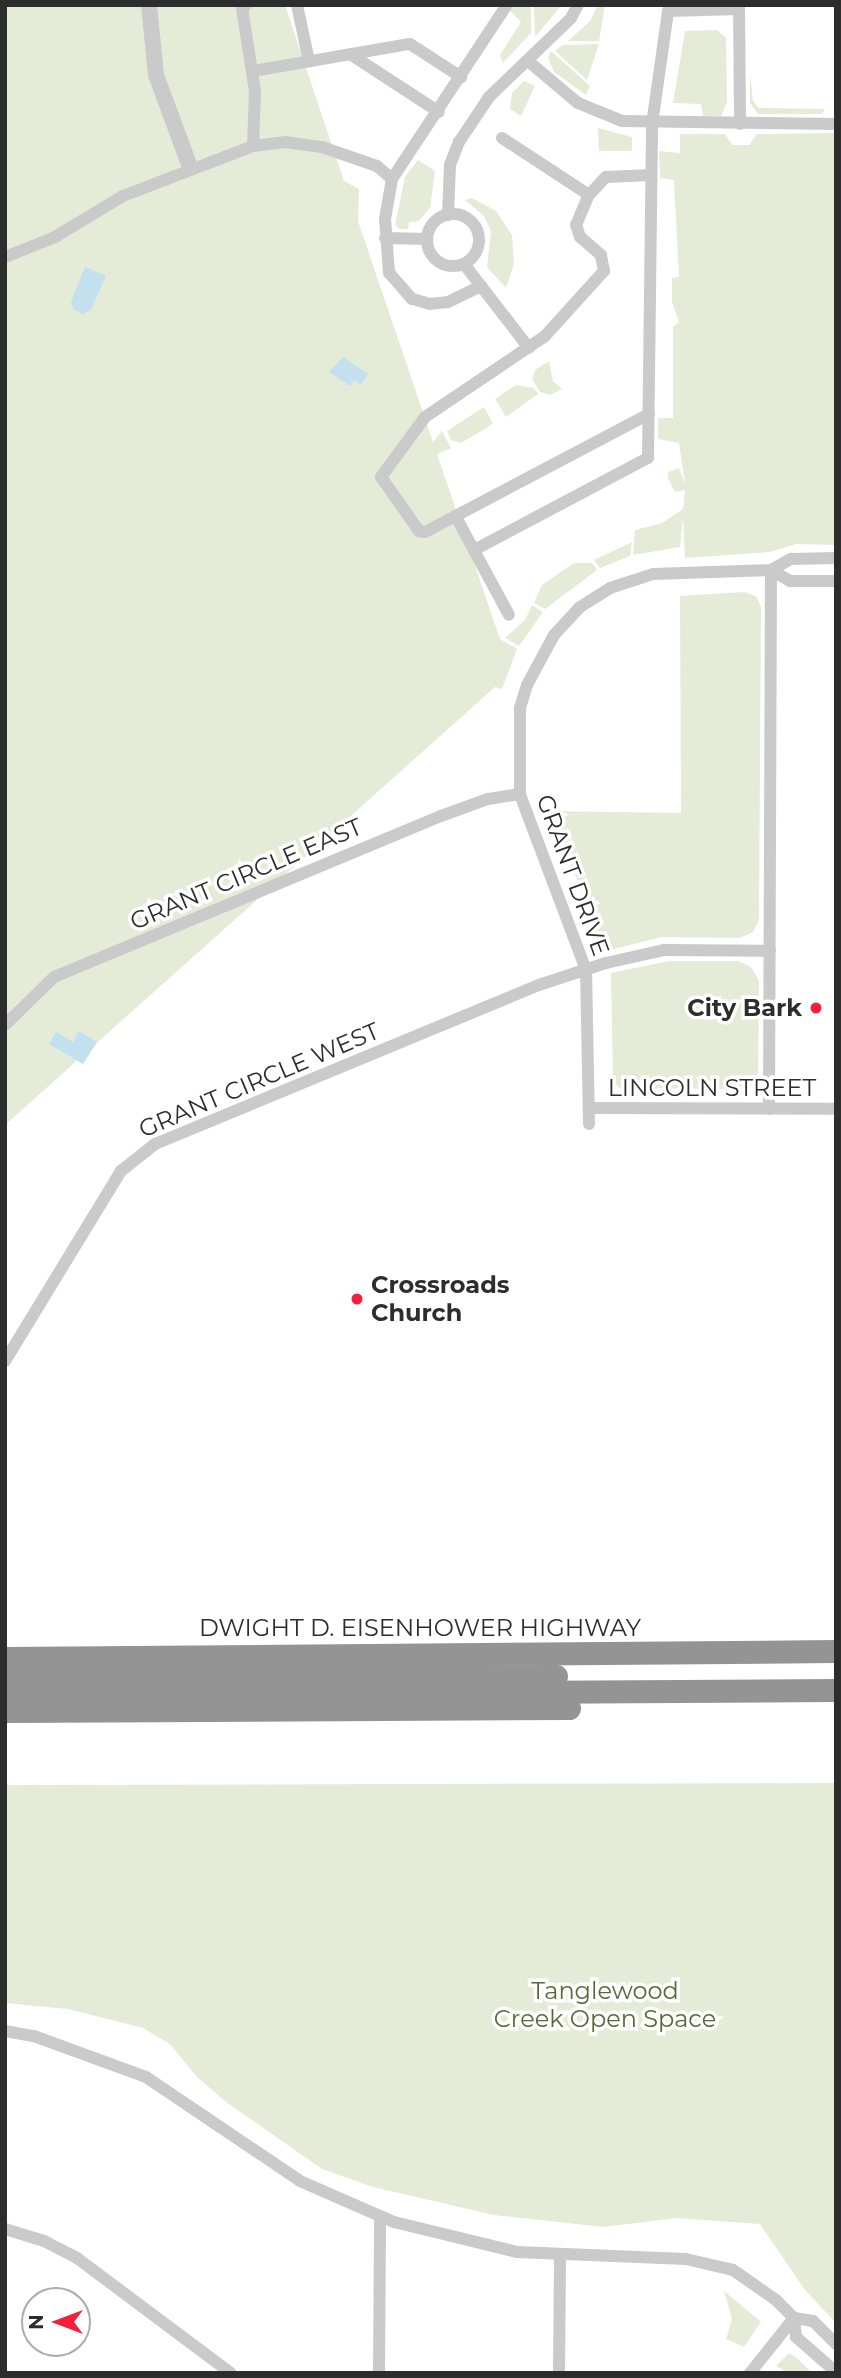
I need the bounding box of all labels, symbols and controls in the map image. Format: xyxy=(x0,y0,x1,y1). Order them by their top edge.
street label: GRANT DRIVE xyxy=(531,791,615,959)
street label: GRANT CIRCLE EAST xyxy=(126,812,366,936)
place label: City Bark xyxy=(687,994,802,1022)
marker: City Bark xyxy=(808,1000,824,1016)
street label: GRANT CIRCLE WEST xyxy=(134,1016,384,1144)
street label: LINCOLN STREET xyxy=(608,1074,816,1102)
place label: Crossroads Church xyxy=(371,1271,510,1327)
marker: Crossroads Church xyxy=(349,1291,365,1307)
street label: DWIGHT D. EISENHOWER HIGHWAY xyxy=(199,1614,641,1642)
park label: Tanglewood Creek Open Space xyxy=(494,1977,716,2033)
north arrow xyxy=(21,2287,91,2357)
text: N xyxy=(25,2314,48,2330)

